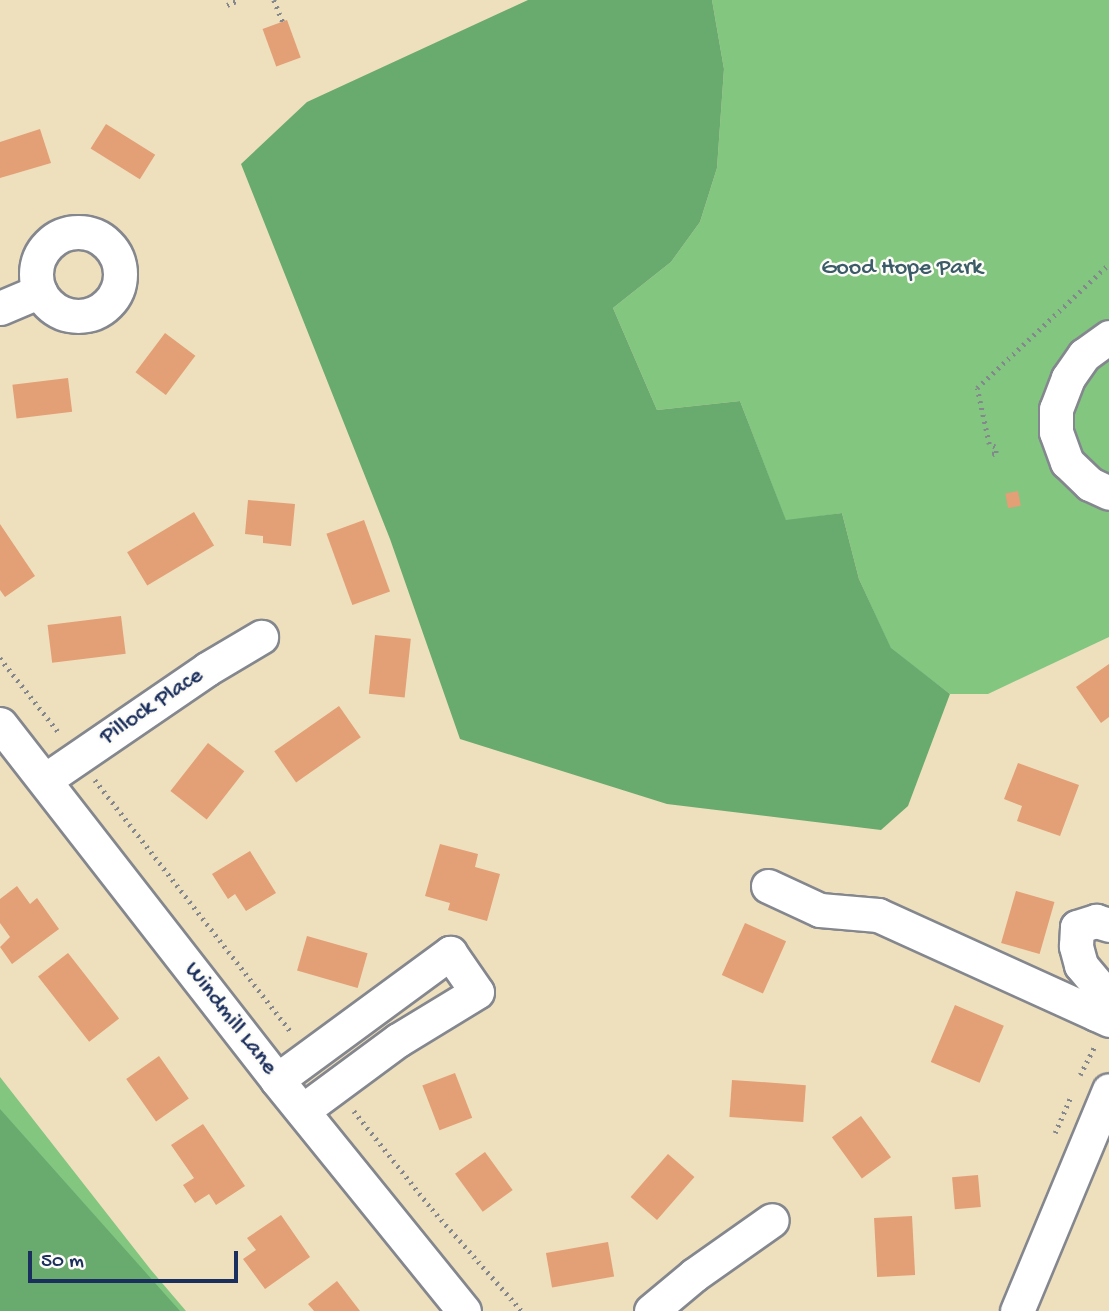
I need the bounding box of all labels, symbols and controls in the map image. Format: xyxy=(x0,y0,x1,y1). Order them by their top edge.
park label: Good Hope Park xyxy=(821,255,983,283)
street label: Pillock Place xyxy=(95,662,209,752)
street label: Windmill Lane xyxy=(177,957,283,1081)
scale bar xyxy=(32,1238,242,1282)
text: 50 m xyxy=(41,1250,84,1275)

